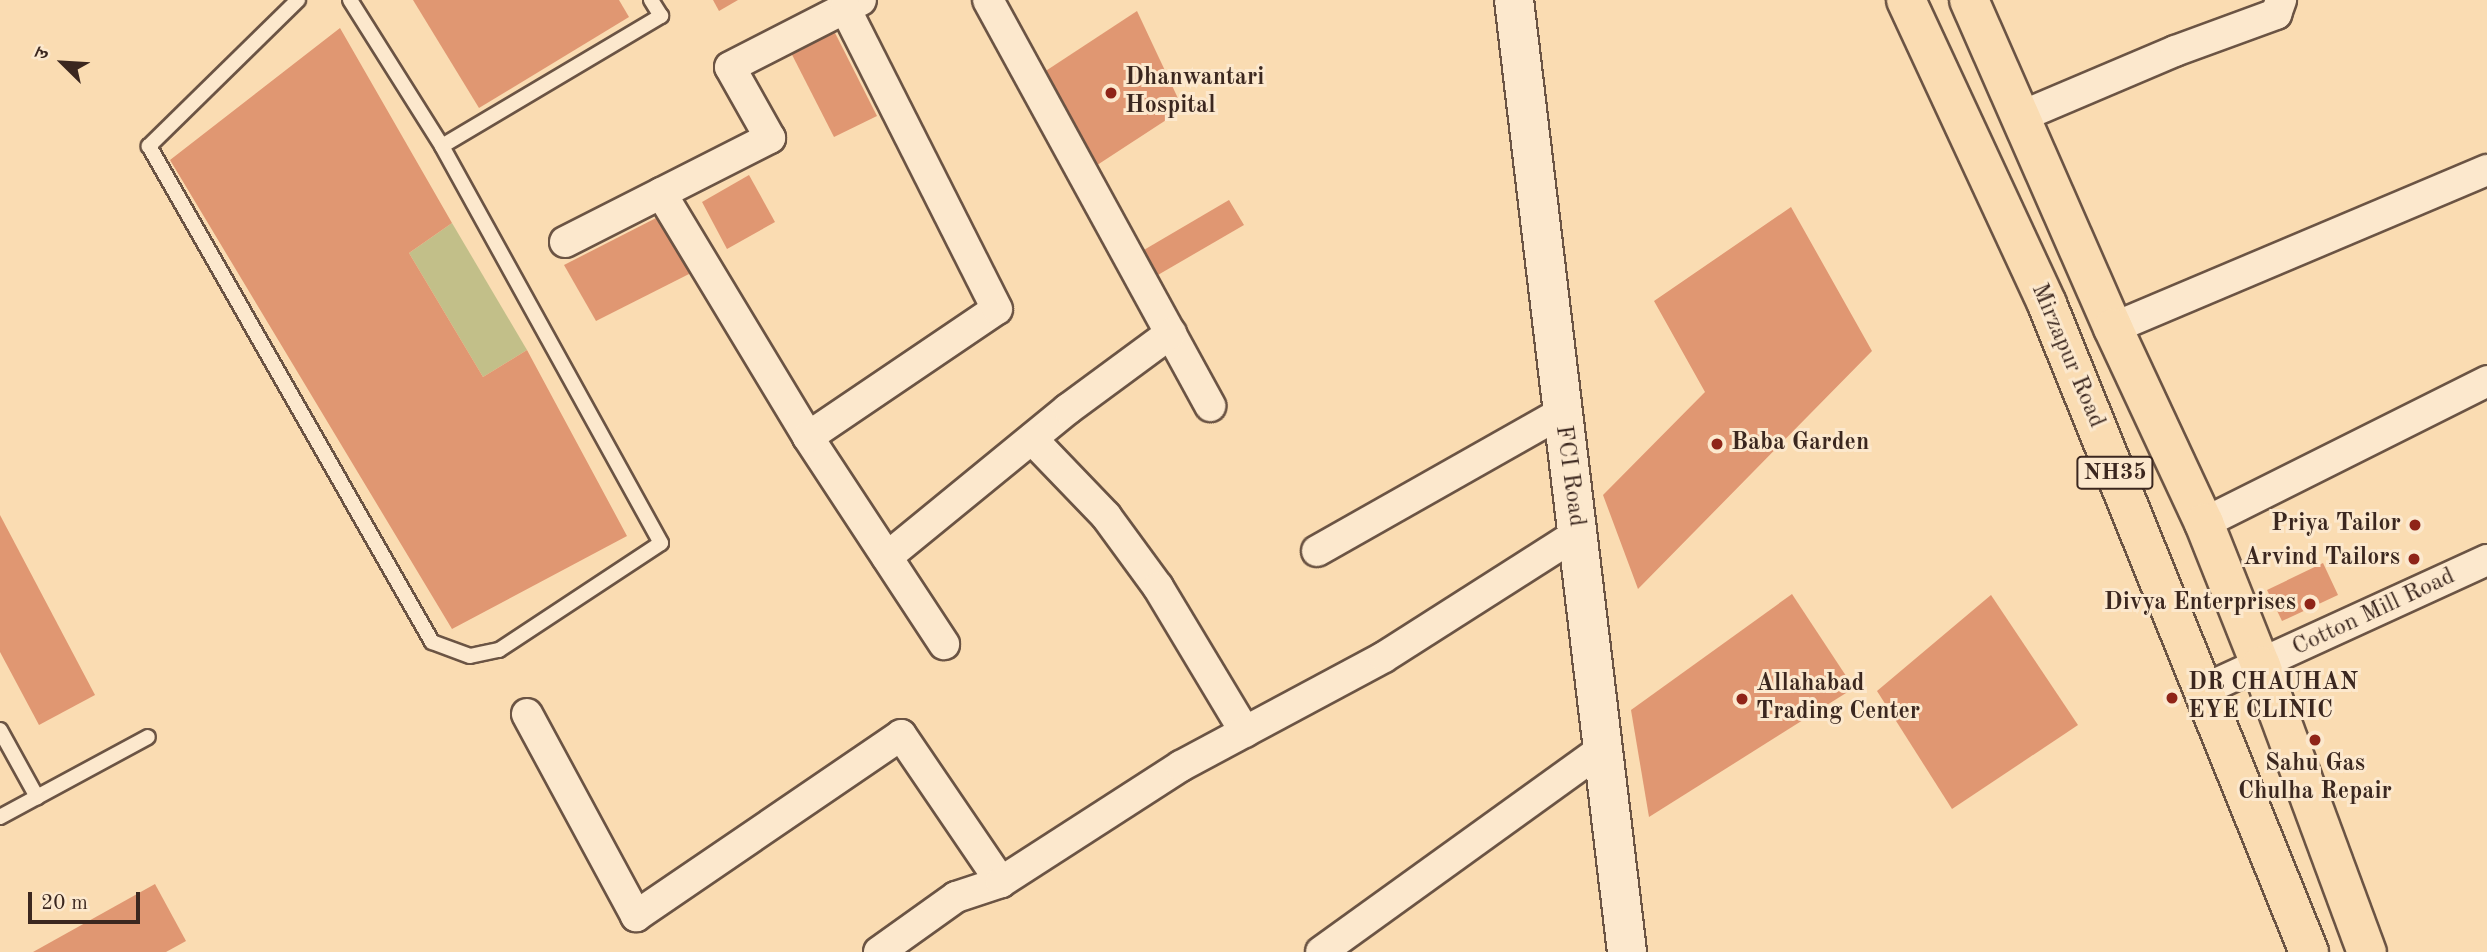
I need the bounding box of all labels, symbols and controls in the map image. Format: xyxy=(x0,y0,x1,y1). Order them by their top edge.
north arrow xyxy=(28,28,98,98)
text: उ xyxy=(33,46,54,63)
place label: Dhanwantari Hospital xyxy=(1125,65,1264,121)
marker: Dhanwantari Hospital xyxy=(1103,85,1119,101)
street label: Mirzapur Road xyxy=(2024,279,2110,433)
street label: FCI Road xyxy=(1548,424,1590,528)
place label: Baba Garden xyxy=(1731,430,1869,458)
marker: Baba Garden xyxy=(1709,436,1725,452)
road number: NH35 xyxy=(2075,453,2155,492)
place label: Priya Tailor xyxy=(2271,511,2401,539)
marker: Priya Tailor xyxy=(2407,517,2423,533)
place label: Arvind Tailors xyxy=(2243,545,2400,573)
marker: Arvind Tailors xyxy=(2406,551,2422,567)
street label: Cotton Mill Road xyxy=(2288,563,2460,663)
place label: Divya Enterprises xyxy=(2104,590,2296,618)
marker: Divya Enterprises xyxy=(2302,596,2318,612)
place label: DR CHAUHAN EYE CLINIC xyxy=(2188,670,2358,726)
place label: Allahabad Trading Center xyxy=(1756,671,1920,727)
marker: DR CHAUHAN EYE CLINIC xyxy=(2162,688,2182,708)
marker: Allahabad Trading Center xyxy=(1734,691,1750,707)
marker: Sahu Gas Chulha Repair xyxy=(2307,732,2323,748)
place label: Sahu Gas Chulha Repair xyxy=(2238,751,2392,807)
scale bar xyxy=(32,878,144,922)
text: 20 m xyxy=(41,893,88,914)

